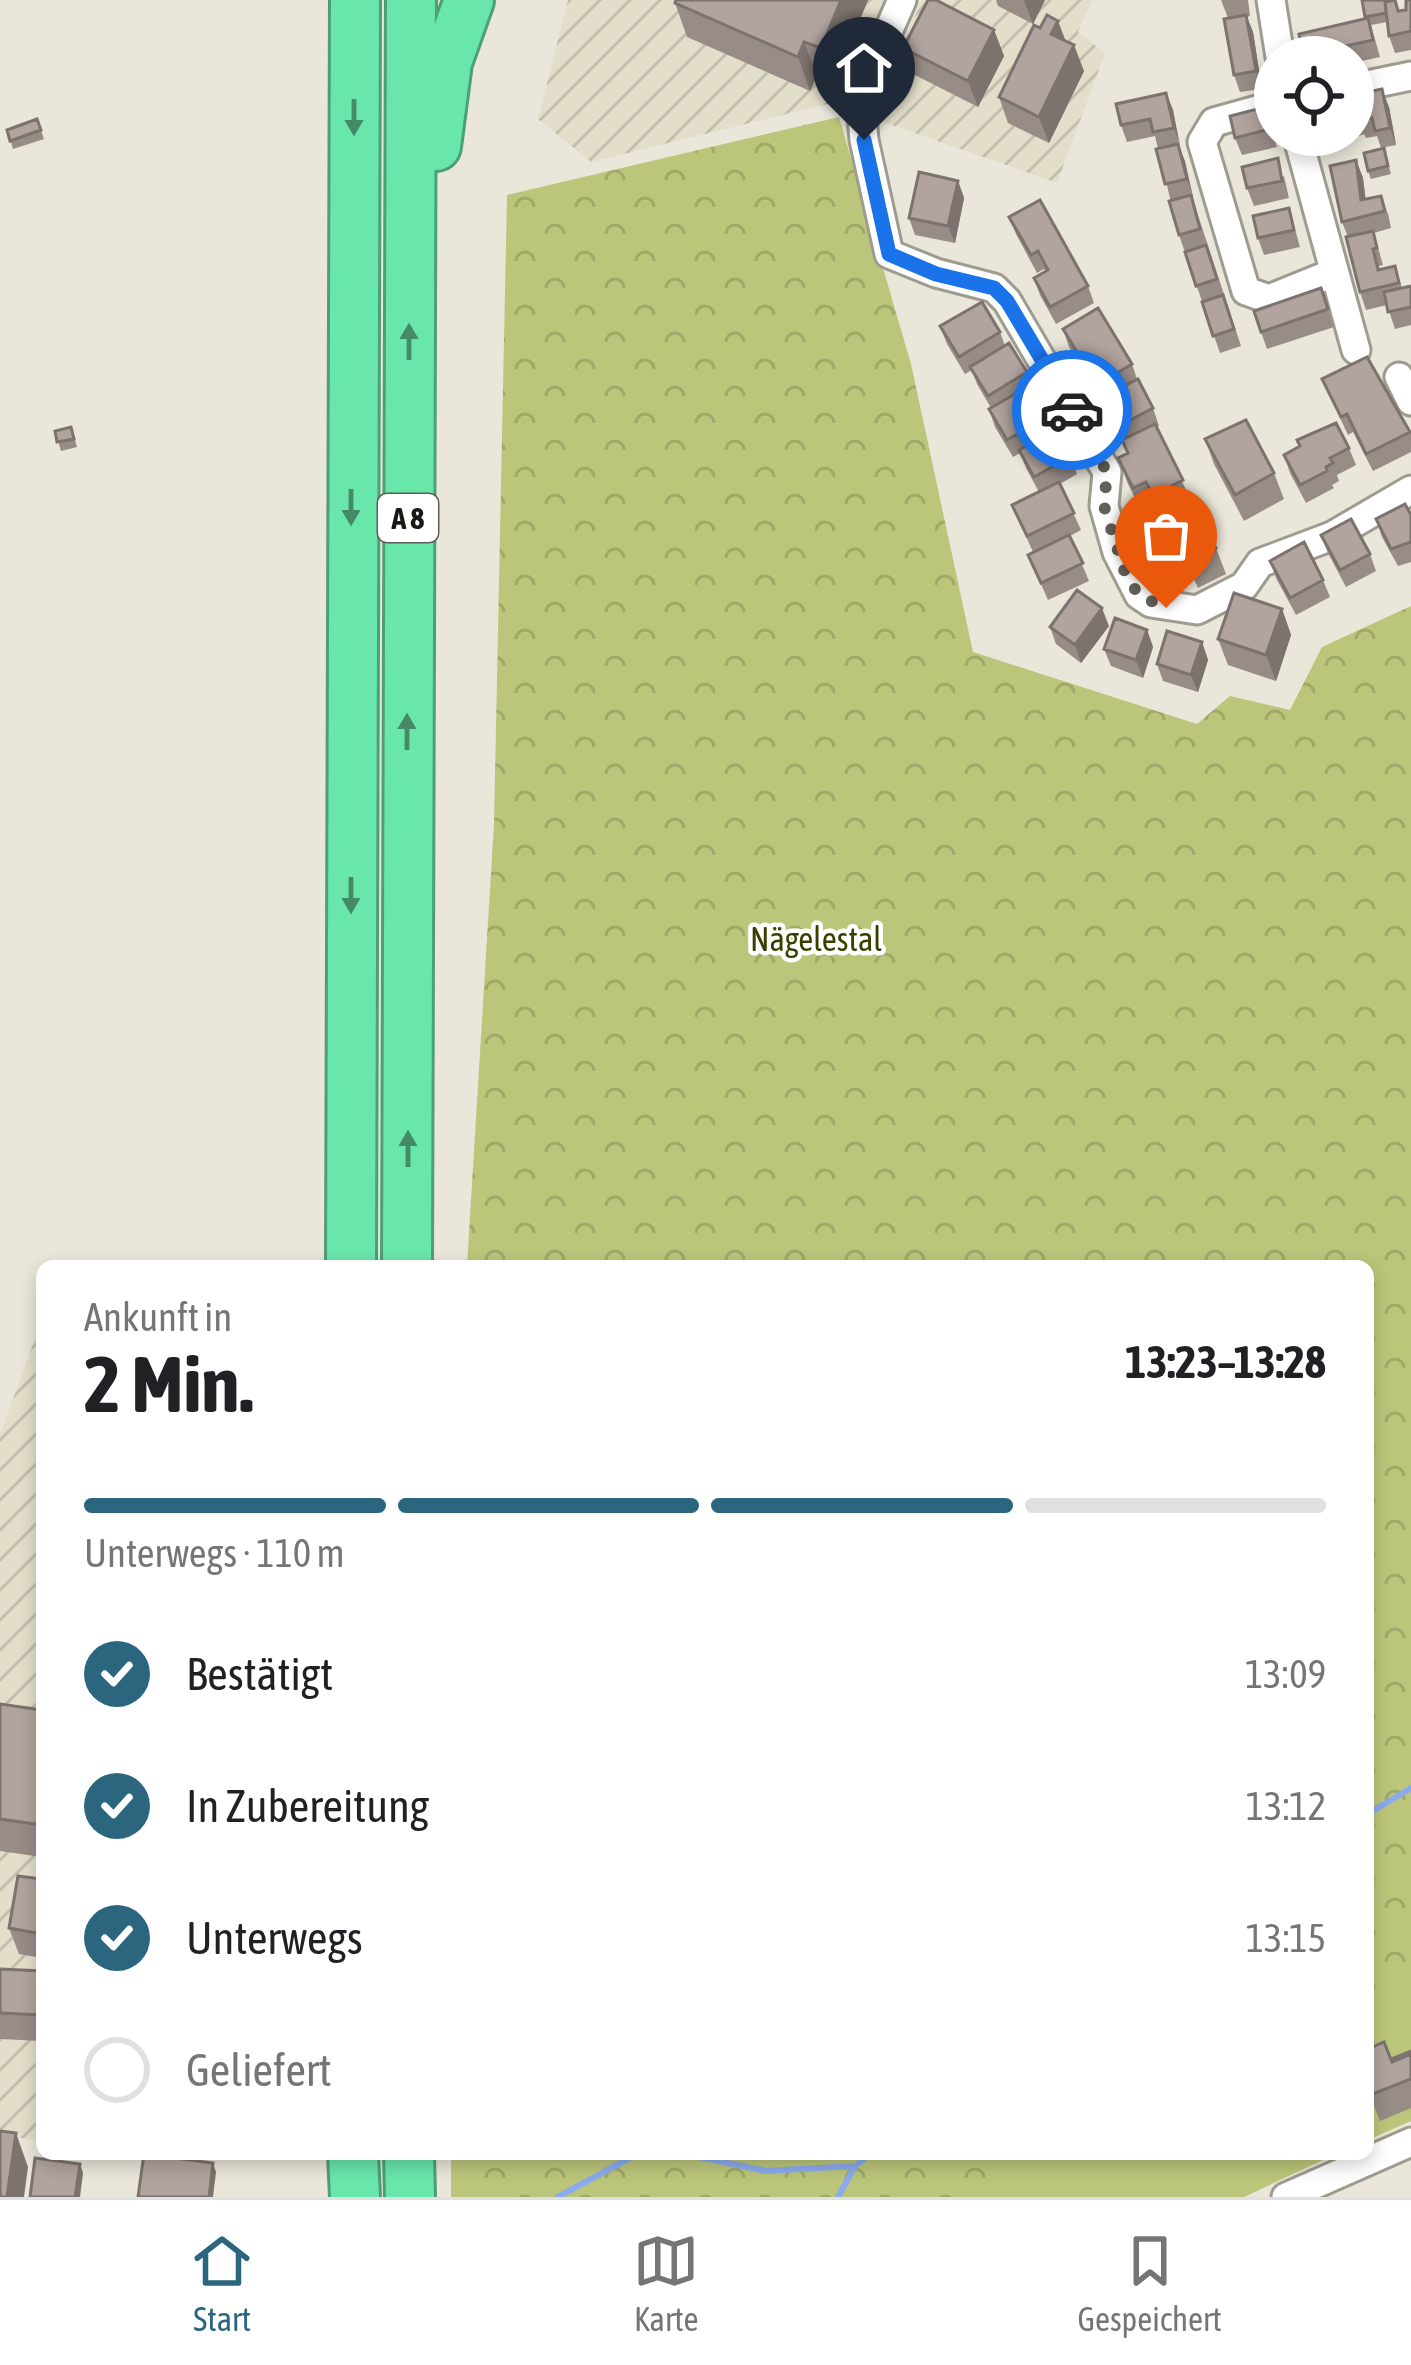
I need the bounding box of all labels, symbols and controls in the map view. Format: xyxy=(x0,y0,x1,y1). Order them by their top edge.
pin xyxy=(813,17,915,140)
icon: home xyxy=(831,35,897,101)
map controls xyxy=(1254,36,1374,156)
button: locate xyxy=(1254,36,1374,156)
one-way arrow xyxy=(344,99,364,137)
one-way arrow xyxy=(399,322,419,360)
courier xyxy=(1012,350,1132,470)
icon: car xyxy=(1039,377,1105,443)
pin xyxy=(1115,485,1217,608)
one-way arrow xyxy=(341,489,361,527)
road number: A 8 xyxy=(378,494,438,542)
icon: bag xyxy=(1133,503,1199,569)
one-way arrow xyxy=(397,712,417,750)
one-way arrow xyxy=(341,877,361,915)
park label: Nägelestal xyxy=(750,920,882,958)
one-way arrow xyxy=(398,1129,418,1167)
text: Ankunft in xyxy=(84,1295,232,1339)
text: 13:23–13:28 xyxy=(1125,1336,1326,1388)
text: 2 Min. xyxy=(84,1339,253,1429)
text: Unterwegs · 110 m xyxy=(84,1531,345,1575)
icon: check xyxy=(84,1641,150,1707)
text: Bestätigt xyxy=(186,1648,333,1700)
text: 13:09 xyxy=(1245,1652,1326,1696)
icon: check xyxy=(84,1773,150,1839)
text: In Zubereitung xyxy=(186,1780,429,1832)
text: 13:12 xyxy=(1246,1784,1326,1828)
icon: check xyxy=(84,1905,150,1971)
text: Unterwegs xyxy=(186,1912,363,1964)
text: 13:15 xyxy=(1246,1916,1326,1960)
text: Geliefert xyxy=(186,2044,332,2096)
tab: Start xyxy=(189,2228,255,2338)
tab: Karte xyxy=(633,2228,699,2338)
tab: Gespeichert xyxy=(1077,2228,1222,2338)

